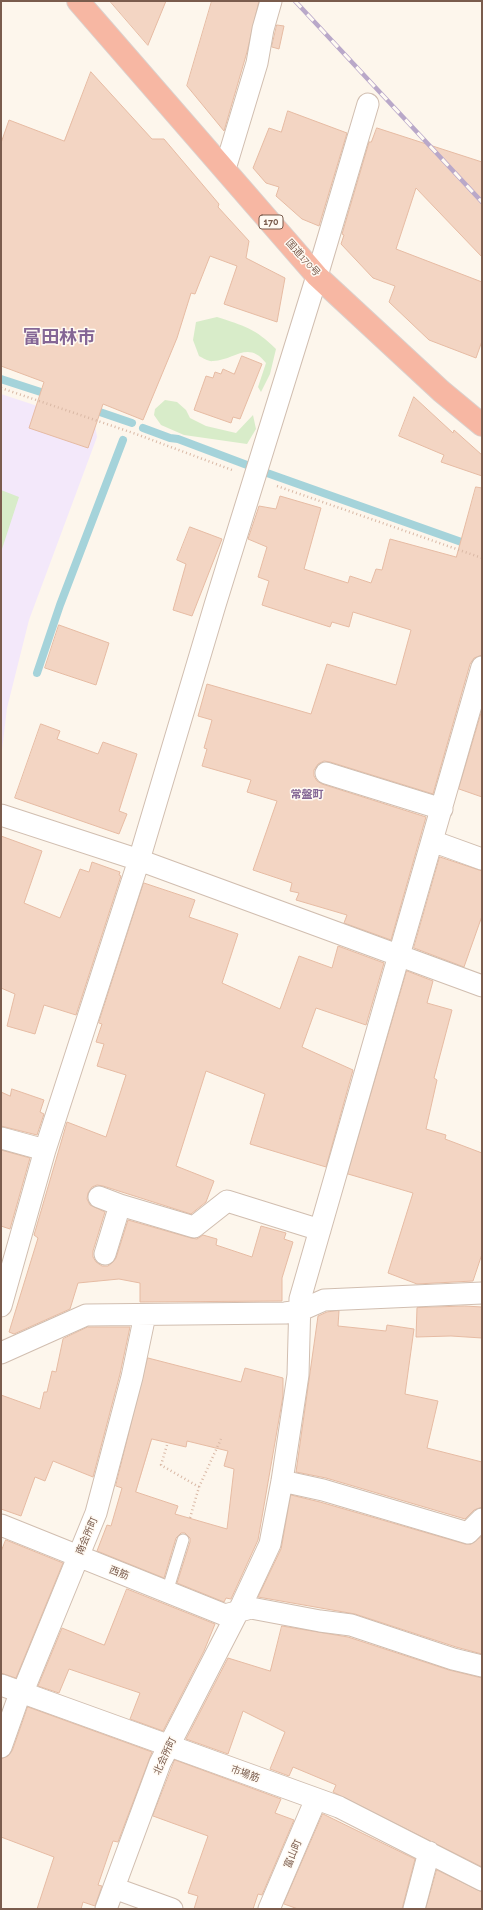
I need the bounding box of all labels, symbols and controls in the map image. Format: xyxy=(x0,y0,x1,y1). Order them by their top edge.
road number: 170 xyxy=(259,215,283,229)
street label: 国道170号 xyxy=(283,237,323,279)
district label: 富田林市 xyxy=(23,327,95,349)
district label: 常盤町 xyxy=(291,788,323,802)
street label: 南会所町 xyxy=(74,1515,100,1557)
street label: 西筋 xyxy=(108,1564,130,1582)
street label: 北会所町 xyxy=(151,1735,179,1777)
street label: 市場筋 xyxy=(229,1763,261,1785)
street label: 富山町 xyxy=(282,1838,304,1870)

